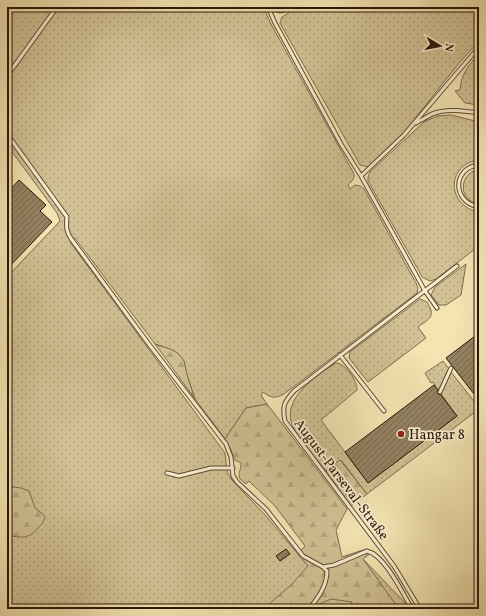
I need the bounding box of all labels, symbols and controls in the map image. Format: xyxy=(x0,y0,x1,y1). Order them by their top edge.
north arrow xyxy=(420,26,460,66)
text: N xyxy=(440,42,456,53)
street label: August-Parseval-Straße xyxy=(289,415,393,545)
place label: Hangar 8 xyxy=(409,426,465,445)
marker: Hangar 8 xyxy=(396,429,406,439)

